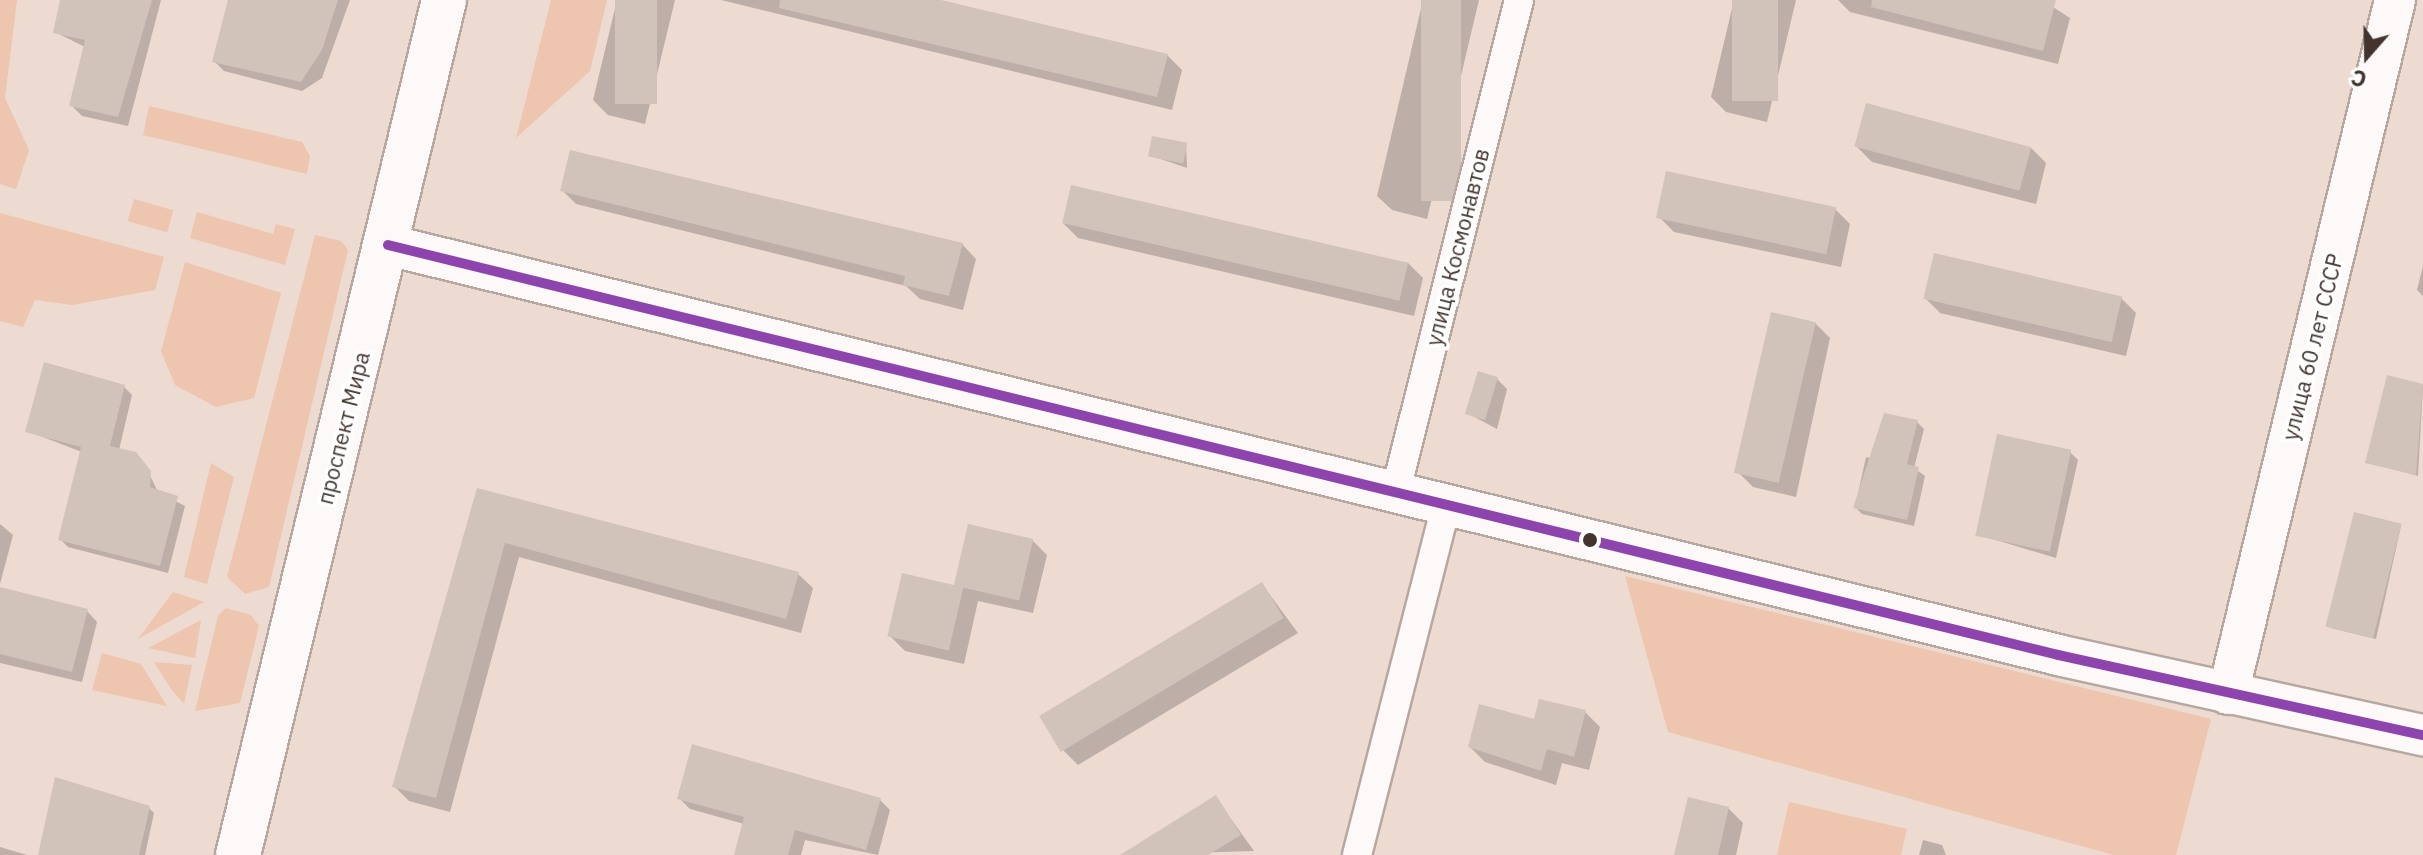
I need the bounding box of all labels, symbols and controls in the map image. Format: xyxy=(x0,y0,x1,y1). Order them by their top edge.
north arrow xyxy=(2327,16,2407,96)
text: С xyxy=(2347,63,2370,95)
street label: улица Космонавтов xyxy=(1420,146,1494,348)
street label: улица 60 лет СССР xyxy=(2276,251,2348,443)
street label: проспект Мира xyxy=(311,349,375,507)
unlabelled marker xyxy=(1582,532,1598,548)

